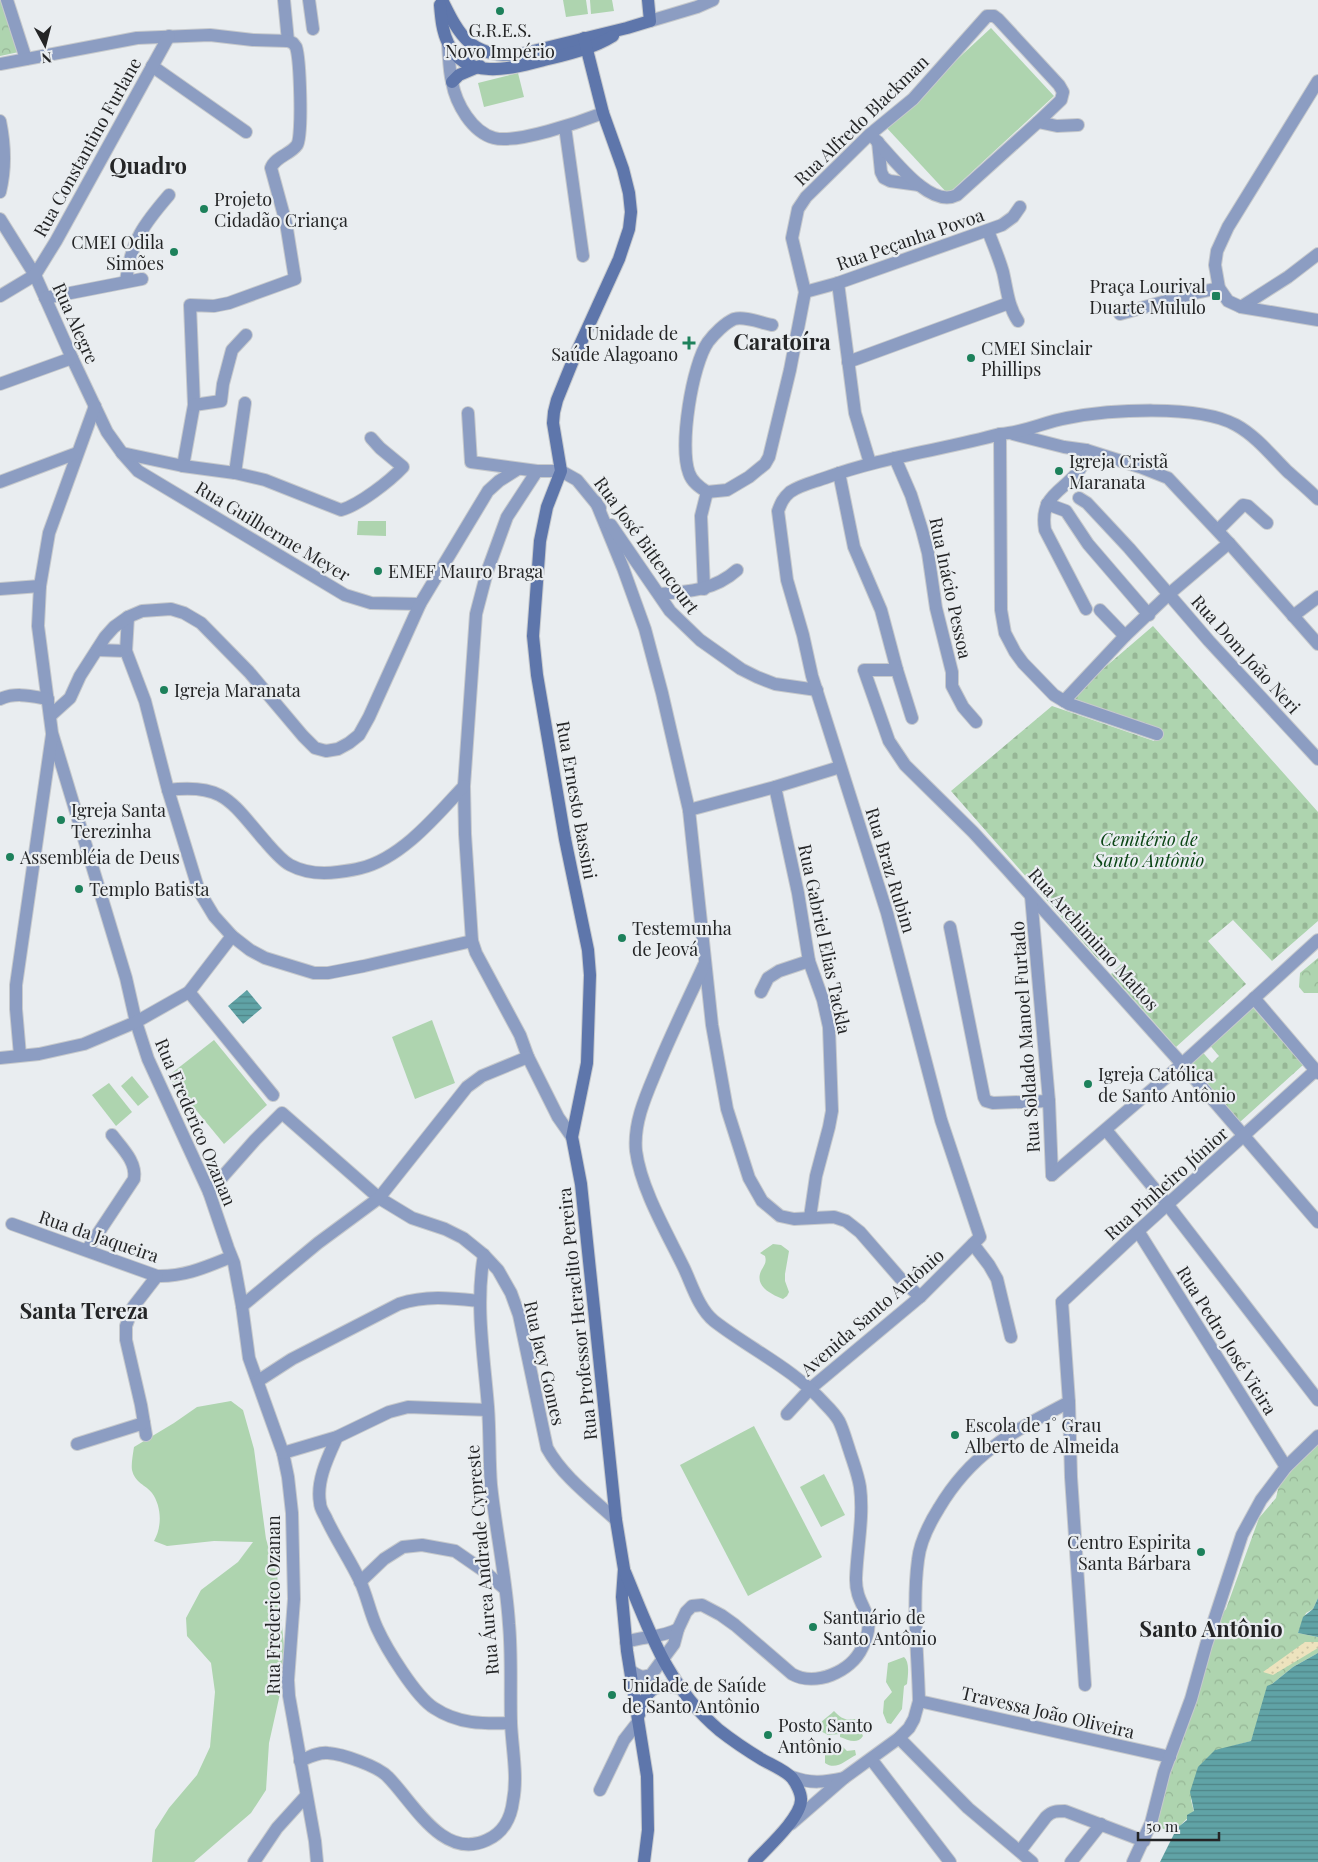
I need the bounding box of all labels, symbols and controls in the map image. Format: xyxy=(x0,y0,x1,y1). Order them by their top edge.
marker: G.R.E.S. Novo Império xyxy=(494,5,506,17)
place label: G.R.E.S. Novo Império xyxy=(445,18,555,63)
north arrow xyxy=(20,20,70,70)
text: N xyxy=(40,48,53,68)
street label: Rua Alfredo Blackman xyxy=(789,49,934,191)
street label: Rua Constantino Furlane xyxy=(28,53,146,241)
district label: Quadro xyxy=(109,150,187,180)
place label: Projeto Cidadão Criança xyxy=(214,187,348,232)
street label: Rua Peçanha Povoa xyxy=(833,202,987,276)
marker: Projeto Cidadão Criança xyxy=(198,203,210,215)
place label: CMEI Odila Simões xyxy=(71,230,164,275)
marker: CMEI Odila Simões xyxy=(168,246,180,258)
place label: Praça Lourival Duarte Mululo xyxy=(1089,274,1206,319)
street label: Rua Alegre xyxy=(47,279,105,367)
marker: Praça Lourival Duarte Mululo xyxy=(1210,290,1222,302)
place label: Unidade de Saúde Alagoano xyxy=(551,321,678,366)
district label: Caratoíra xyxy=(733,326,831,356)
marker: Unidade de Saúde Alagoano xyxy=(682,336,696,350)
place label: CMEI Sinclair Phillips xyxy=(981,336,1093,381)
marker: CMEI Sinclair Phillips xyxy=(965,352,977,364)
place label: Igreja Cristã Maranata xyxy=(1069,449,1168,494)
marker: Igreja Cristã Maranata xyxy=(1053,465,1065,477)
street label: Rua José Bittencourt xyxy=(589,472,705,619)
street label: Rua Guilherme Meyer xyxy=(191,475,355,587)
street label: Rua Inácio Pessoa xyxy=(924,515,978,661)
place label: EMEF Mauro Braga xyxy=(388,559,543,583)
marker: EMEF Mauro Braga xyxy=(372,565,384,577)
street label: Rua Dom João Neri xyxy=(1186,589,1306,719)
place label: Igreja Maranata xyxy=(174,678,301,702)
marker: Igreja Maranata xyxy=(158,684,170,696)
street label: Rua Ernesto Bassini xyxy=(551,719,603,881)
place label: Igreja Santa Terezinha xyxy=(71,798,166,843)
street label: Rua Braz Rubim xyxy=(861,804,921,936)
marker: Igreja Santa Terezinha xyxy=(55,814,67,826)
park label: Cemitério de Santo Antônio xyxy=(1093,827,1204,872)
street label: Rua Gabriel Elias Tackla xyxy=(793,842,857,1036)
place label: Assembléia de Deus xyxy=(19,845,180,869)
marker: Assembléia de Deus xyxy=(4,851,16,863)
street label: Rua Archimimo Mattos xyxy=(1023,862,1165,1016)
place label: Templo Batista xyxy=(89,877,210,901)
marker: Templo Batista xyxy=(73,883,85,895)
place label: Testemunha de Jeová xyxy=(632,916,732,961)
street label: Rua Soldado Manoel Furtado xyxy=(1005,920,1045,1154)
marker: Testemunha de Jeová xyxy=(616,932,628,944)
street label: Rua Frederico Ozanan xyxy=(150,1035,242,1210)
place label: Igreja Católica de Santo Antônio xyxy=(1098,1062,1236,1107)
marker: Igreja Católica de Santo Antônio xyxy=(1082,1078,1094,1090)
street label: Rua Pinheiro Júnior xyxy=(1099,1121,1233,1245)
street label: Rua Professor Heraclito Pereira xyxy=(552,1186,602,1442)
street label: Rua da Jaqueira xyxy=(36,1204,162,1268)
street label: Avenida Santo Antônio xyxy=(794,1243,949,1382)
street label: Rua Pedro José Vieira xyxy=(1171,1261,1283,1419)
district label: Santa Tereza xyxy=(19,1295,149,1325)
street label: Rua Jacy Gomes xyxy=(519,1298,571,1428)
place label: Escola de 1˚ Grau Alberto de Almeida xyxy=(964,1413,1119,1458)
marker: Escola de 1˚ Grau Alberto de Almeida xyxy=(949,1429,961,1441)
street label: Rua Áurea Andrade Cypreste xyxy=(460,1444,504,1676)
street label: Rua Frederico Ozanan xyxy=(261,1515,285,1695)
place label: Centro Espirita Santa Bárbara xyxy=(1067,1530,1191,1575)
marker: Centro Espirita Santa Bárbara xyxy=(1195,1546,1207,1558)
place label: Santuário de Santo Antônio xyxy=(823,1605,937,1650)
district label: Santo Antônio xyxy=(1139,1613,1283,1643)
marker: Santuário de Santo Antônio xyxy=(807,1621,819,1633)
place label: Unidade de Saúde de Santo Antônio xyxy=(622,1673,766,1718)
street label: Travessa João Oliveira xyxy=(959,1680,1137,1744)
marker: Unidade de Saúde de Santo Antônio xyxy=(606,1689,618,1701)
place label: Posto Santo Antônio xyxy=(777,1713,873,1758)
marker: Posto Santo Antônio xyxy=(762,1729,774,1741)
scale bar xyxy=(1138,1810,1219,1842)
text: 50 m xyxy=(1146,1816,1179,1836)

